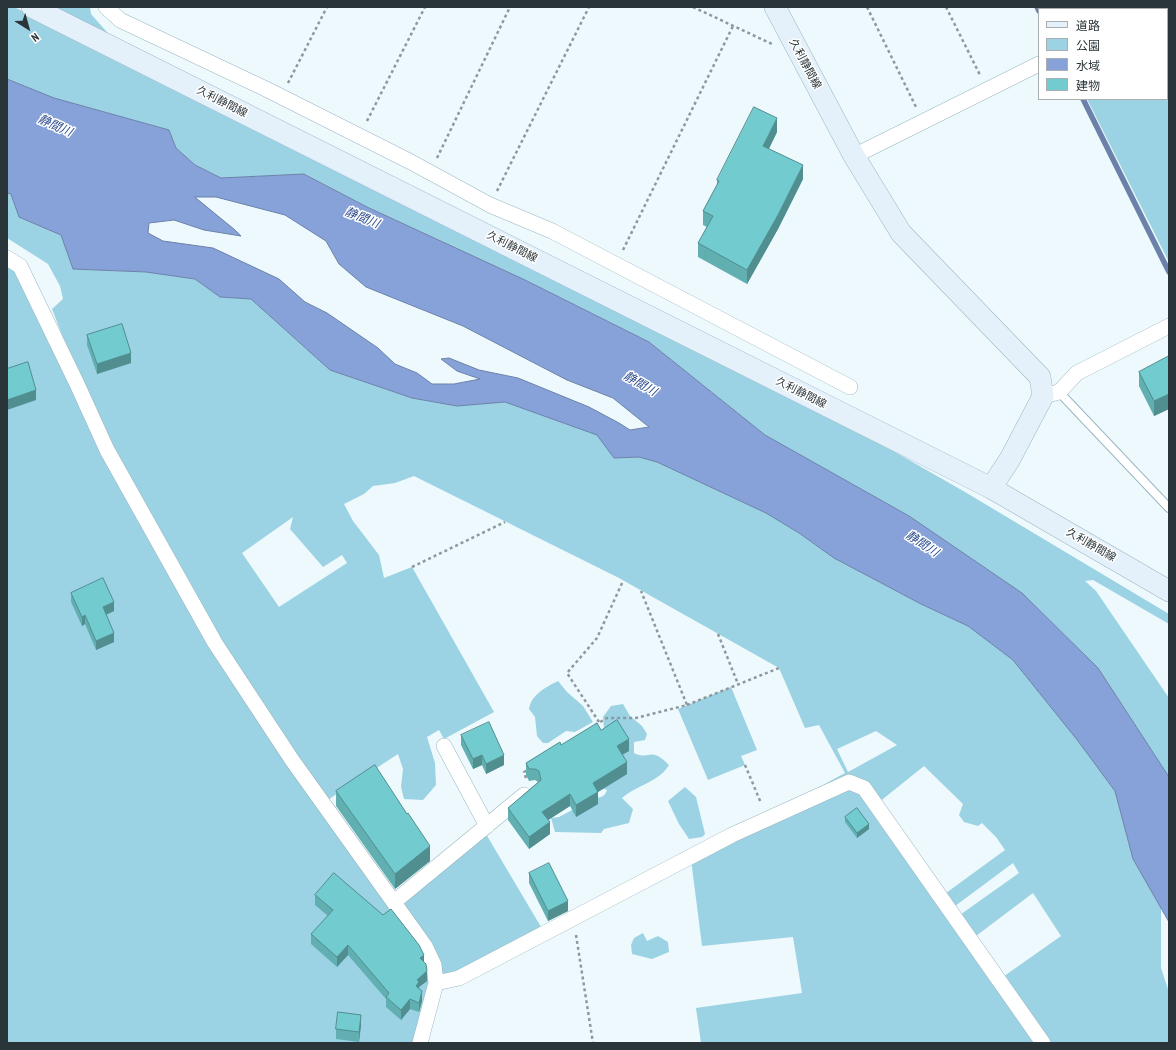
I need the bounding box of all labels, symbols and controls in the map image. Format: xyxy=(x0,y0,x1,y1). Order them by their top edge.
north arrow xyxy=(8,8,48,48)
legend xyxy=(1038,8,1168,100)
text: 道路 xyxy=(1076,18,1100,33)
text: N xyxy=(29,30,42,45)
street label: 久利静間線 xyxy=(786,37,824,91)
text: 公園 xyxy=(1076,38,1100,53)
text: 水域 xyxy=(1076,58,1100,73)
text: 建物 xyxy=(1076,78,1100,93)
street label: 久利静間線 xyxy=(195,84,249,120)
water label: 静間川 xyxy=(36,112,74,140)
water label: 静間川 xyxy=(343,205,381,231)
street label: 久利静間線 xyxy=(485,229,539,265)
water label: 静間川 xyxy=(621,369,659,399)
street label: 久利静間線 xyxy=(774,375,828,411)
street label: 久利静間線 xyxy=(1064,526,1118,564)
water label: 静間川 xyxy=(903,528,941,560)

